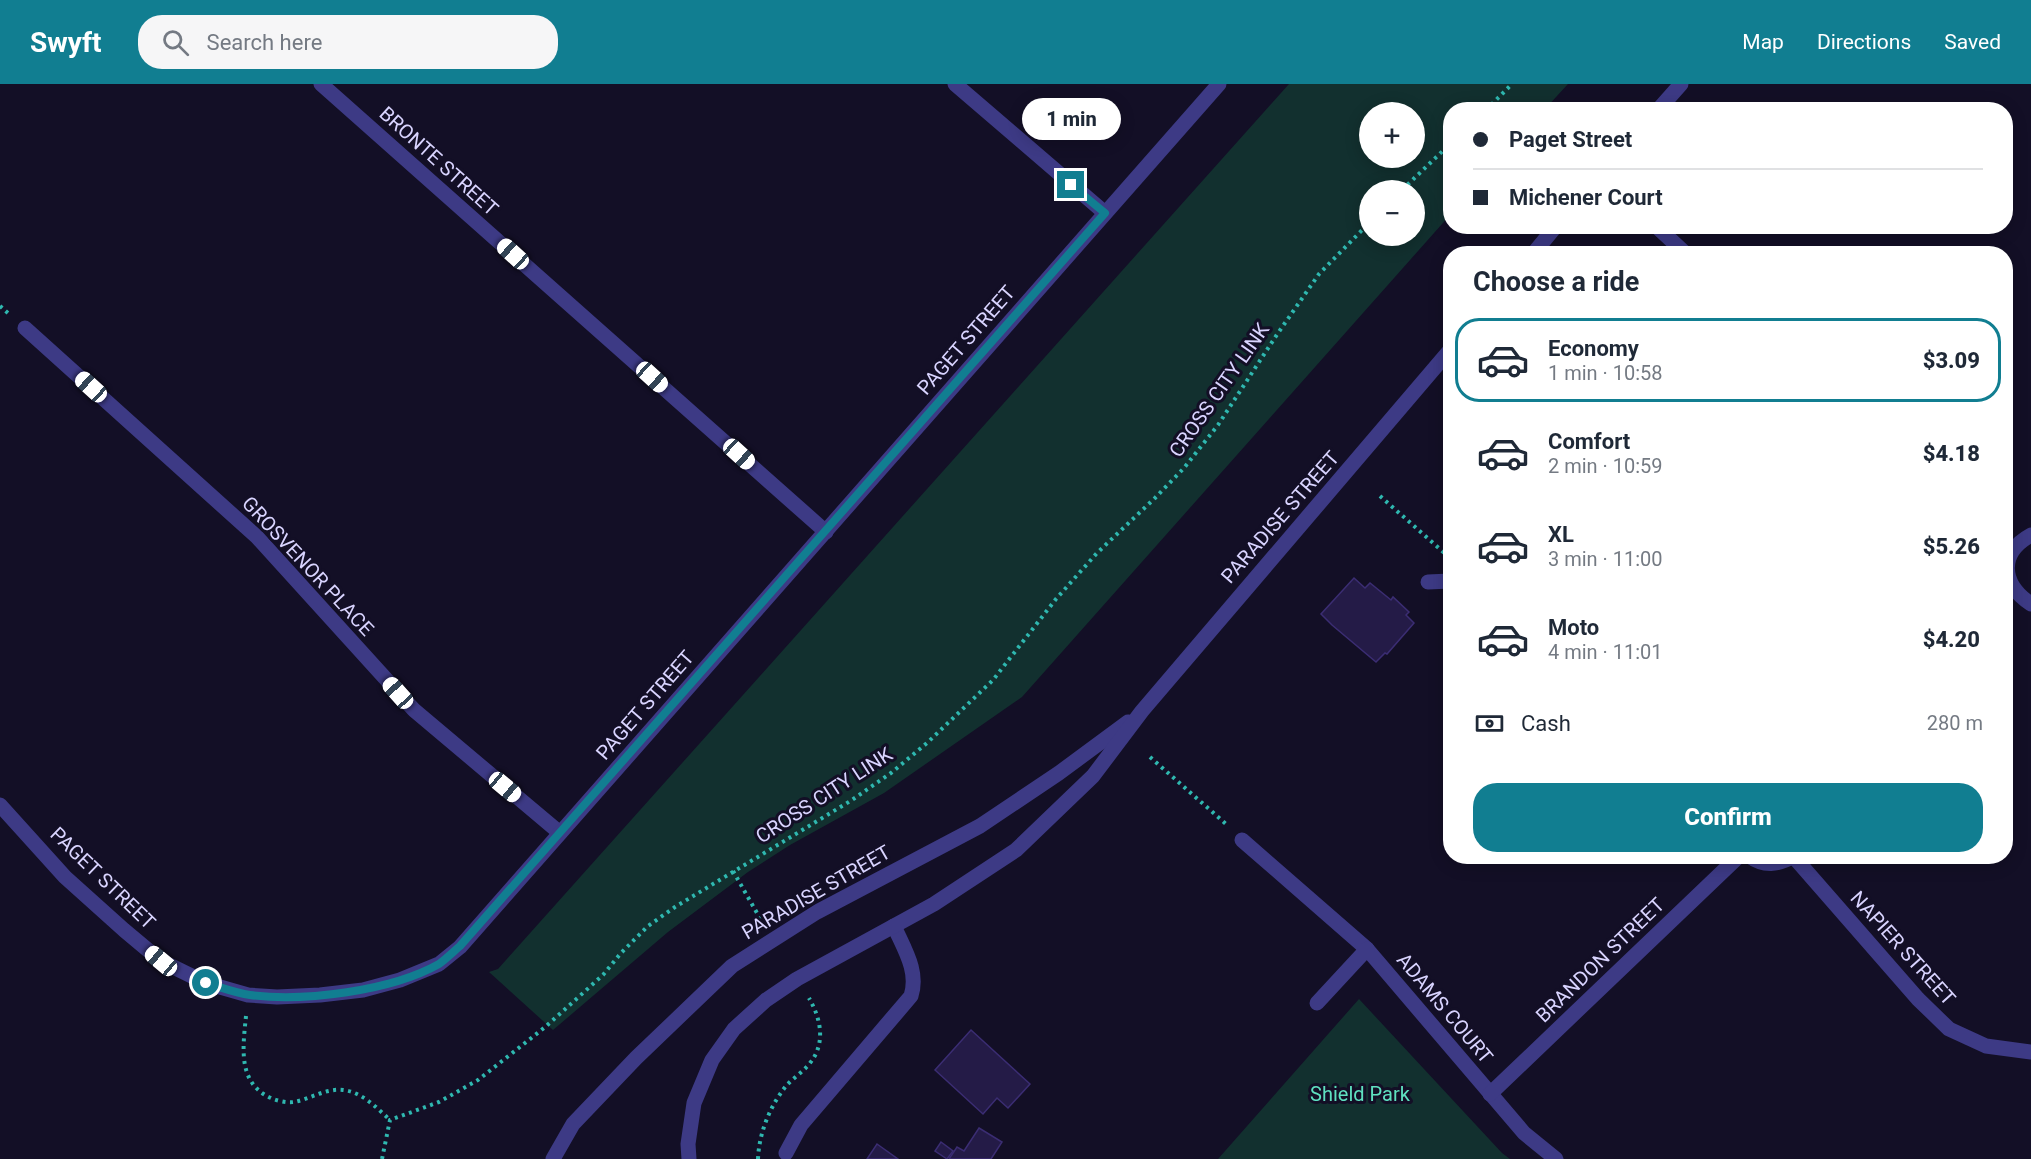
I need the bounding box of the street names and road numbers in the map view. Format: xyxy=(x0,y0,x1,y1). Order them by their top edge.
street label: BRONTE STREET xyxy=(375,101,503,221)
street label: PAGET STREET xyxy=(912,280,1020,400)
street label: CROSS CITY LINK xyxy=(1164,318,1274,462)
street label: PARADISE STREET xyxy=(1216,446,1344,588)
street label: GROSVENOR PLACE xyxy=(237,491,379,641)
street label: PAGET STREET xyxy=(591,645,699,765)
street label: CROSS CITY LINK xyxy=(751,742,897,848)
street label: PAGET STREET xyxy=(45,822,161,934)
street label: PARADISE STREET xyxy=(737,840,895,944)
street label: NAPIER STREET xyxy=(1846,886,1961,1010)
street label: BRANDON STREET xyxy=(1531,893,1669,1027)
street label: ADAMS COURT xyxy=(1392,948,1498,1068)

